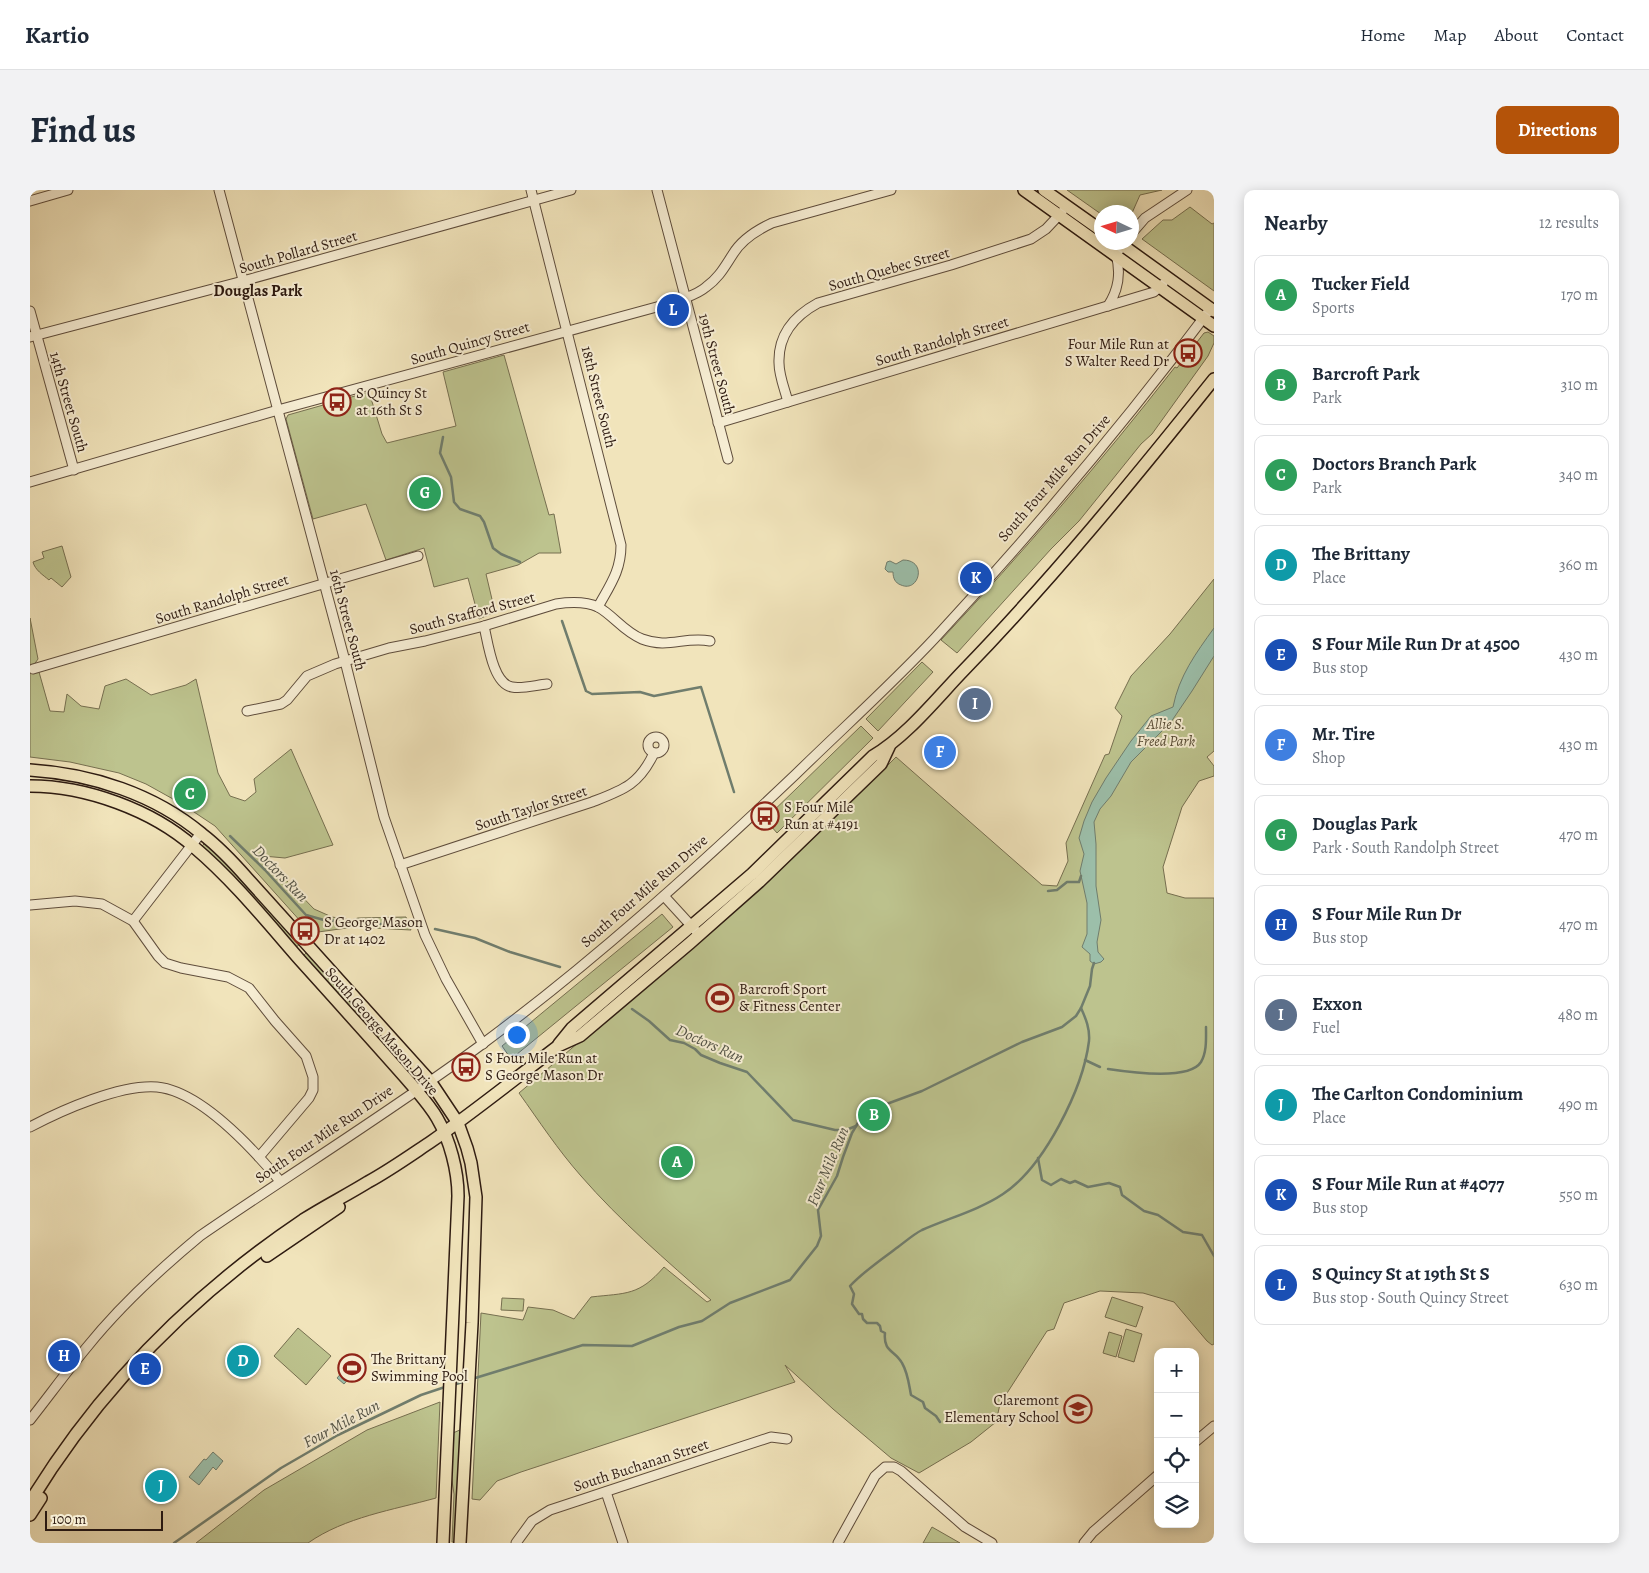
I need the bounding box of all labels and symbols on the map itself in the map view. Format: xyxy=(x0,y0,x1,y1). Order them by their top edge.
north arrow xyxy=(1094,205,1139,250)
street label: South Pollard Street xyxy=(237,226,359,278)
street label: South Quebec Street xyxy=(826,242,952,296)
district label: Douglas Park xyxy=(214,280,303,302)
pin: L xyxy=(657,291,689,329)
street label: 19th Street South xyxy=(694,311,740,417)
street label: South Randolph Street xyxy=(873,311,1011,371)
street label: South Quincy Street xyxy=(408,316,532,370)
place label: Four Mile Run at S Walter Reed Dr xyxy=(1065,334,1169,371)
bus stop icon: Four Mile Run at S Walter Reed Dr xyxy=(1173,338,1203,368)
street label: 18th Street South xyxy=(577,344,621,450)
street label: 14th Street South xyxy=(45,349,93,455)
place label: S Quincy St at 16th St S xyxy=(356,383,427,420)
bus stop icon: S Quincy St at 16th St S xyxy=(322,387,352,417)
street label: South Four Mile Run Drive xyxy=(993,410,1115,546)
pin: G xyxy=(409,474,441,512)
pin: K xyxy=(960,559,992,597)
street label: 16th Street South xyxy=(325,567,371,673)
street label: South Randolph Street xyxy=(153,569,291,629)
street label: South Stafford Street xyxy=(407,587,537,639)
pin: I xyxy=(959,685,991,723)
park label: Allie S. Freed Park xyxy=(1137,714,1196,751)
pin: F xyxy=(924,733,956,771)
pin: C xyxy=(174,775,206,813)
street label: South Taylor Street xyxy=(472,780,590,836)
place label: S Four Mile Run at #4191 xyxy=(784,797,858,834)
bus stop icon: S Four Mile Run at #4191 xyxy=(750,801,780,831)
street label: South Four Mile Run Drive xyxy=(576,830,712,952)
water label: Doctors Run xyxy=(247,840,313,907)
place label: S George Mason Dr at 1402 xyxy=(324,912,423,949)
bus stop icon: S George Mason Dr at 1402 xyxy=(290,916,320,946)
street label: South George Mason Drive xyxy=(321,963,444,1100)
place label: Barcroft Sport & Fitness Center xyxy=(739,979,841,1016)
sports icon: Barcroft Sport & Fitness Center xyxy=(705,983,735,1013)
water label: Doctors Run xyxy=(672,1019,747,1069)
your location xyxy=(504,1022,530,1048)
place label: S Four Mile Run at S George Mason Dr xyxy=(485,1048,604,1085)
bus stop icon: S Four Mile Run at S George Mason Dr xyxy=(451,1052,481,1082)
street label: South Four Mile Run Drive xyxy=(251,1080,397,1188)
pin: B xyxy=(858,1096,890,1134)
water label: Four Mile Run xyxy=(801,1123,854,1209)
pin: A xyxy=(661,1143,693,1181)
pin: H xyxy=(48,1337,80,1375)
pin: D xyxy=(227,1342,259,1380)
place label: The Brittany Swimming Pool xyxy=(371,1349,468,1386)
pin: E xyxy=(129,1350,161,1388)
sports icon: The Brittany Swimming Pool xyxy=(337,1353,367,1383)
place label: Claremont Elementary School xyxy=(944,1390,1059,1427)
water label: Four Mile Run xyxy=(299,1394,384,1453)
school or university icon: Claremont Elementary School xyxy=(1063,1394,1093,1424)
street label: South Buchanan Street xyxy=(571,1434,711,1496)
pin: J xyxy=(145,1467,177,1505)
scale bar xyxy=(45,1508,162,1531)

